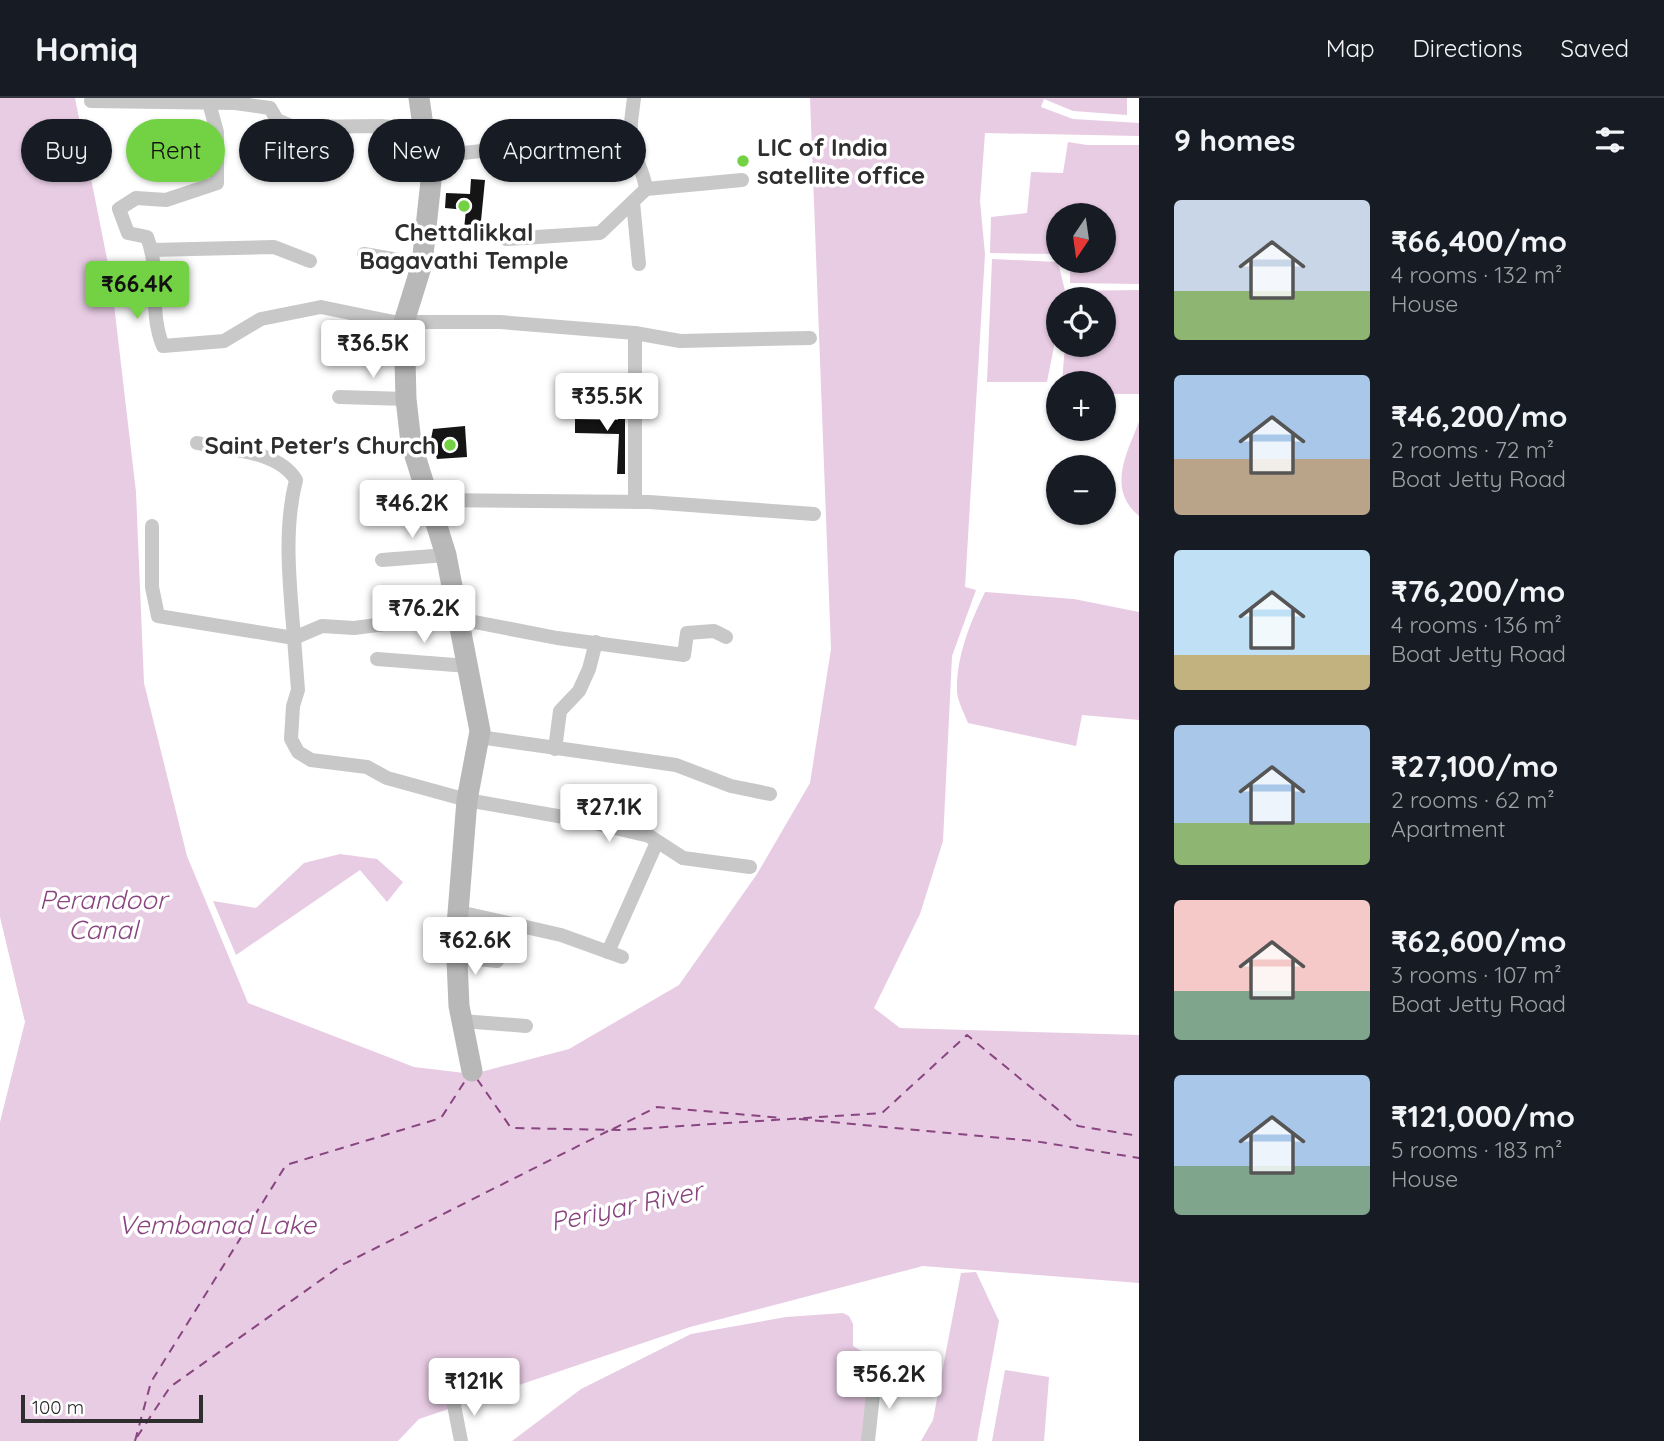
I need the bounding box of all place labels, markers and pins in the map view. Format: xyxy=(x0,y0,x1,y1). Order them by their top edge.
place label: LIC of India satellite office xyxy=(757,132,925,190)
marker: LIC of India satellite office xyxy=(735,153,751,169)
marker: Chettalikkal Bagavathi Temple xyxy=(456,198,472,214)
place label: Chettalikkal Bagavathi Temple xyxy=(359,217,569,275)
pin: ₹66.4K xyxy=(80,262,194,321)
pin: ₹36.5K xyxy=(316,320,430,380)
pin: ₹35.5K xyxy=(550,374,664,433)
place label: Saint Peter's Church xyxy=(204,430,436,460)
marker: Saint Peter's Church xyxy=(442,437,458,453)
pin: ₹46.2K xyxy=(355,480,469,540)
pin: ₹76.2K xyxy=(367,586,481,645)
pin: ₹27.1K xyxy=(552,784,666,844)
pin: ₹62.6K xyxy=(418,918,532,977)
pin: ₹56.2K xyxy=(832,1352,946,1411)
pin: ₹121K xyxy=(425,1358,523,1418)

